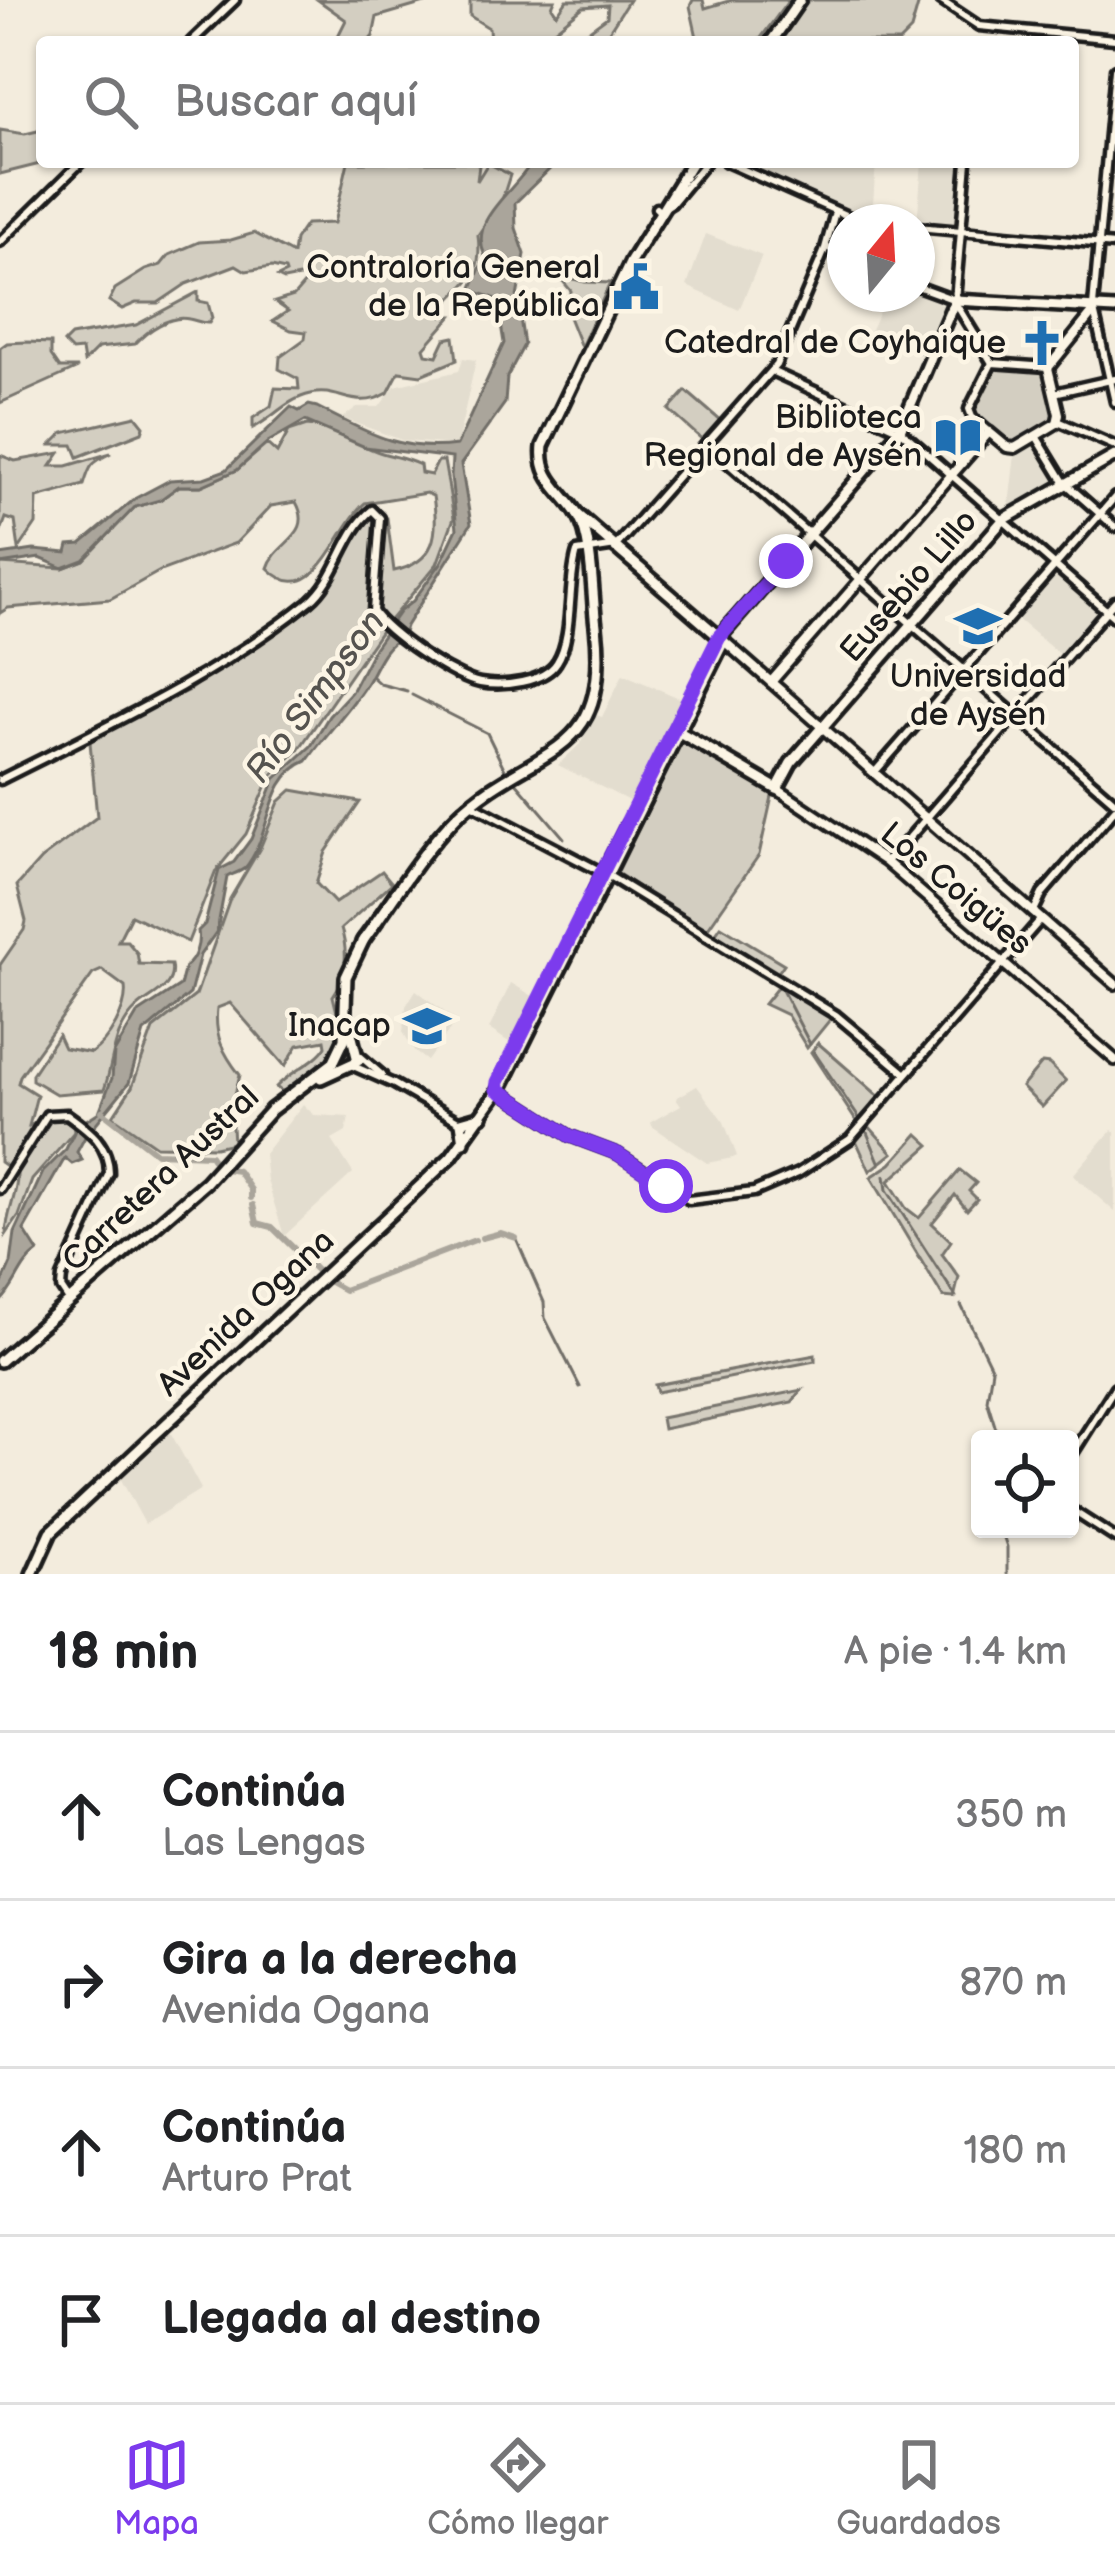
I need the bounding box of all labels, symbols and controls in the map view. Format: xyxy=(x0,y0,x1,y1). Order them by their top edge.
search box xyxy=(36,36,1079,168)
icon: search xyxy=(78,69,144,135)
text: Buscar aquí xyxy=(174,75,417,130)
north arrow xyxy=(827,204,935,312)
place label: Contraloría General de la República xyxy=(306,248,600,326)
public building icon: Contraloría General de la República xyxy=(611,262,661,312)
church icon: Catedral de Coyhaique xyxy=(1017,318,1067,368)
place label: Catedral de Coyhaique xyxy=(664,323,1006,363)
place label: Biblioteca Regional de Aysén xyxy=(643,398,922,476)
library icon: Biblioteca Regional de Aysén xyxy=(933,412,983,462)
street label: Eusebio Lillo xyxy=(832,502,986,670)
route end xyxy=(759,534,813,588)
school or university icon: Universidad de Aysén xyxy=(953,601,1003,651)
water label: Río Simpson xyxy=(237,602,395,792)
place label: Universidad de Aysén xyxy=(890,657,1066,735)
street label: Los Coigües xyxy=(872,814,1040,964)
school or university icon: Inacap xyxy=(402,1001,452,1051)
place label: Inacap xyxy=(288,1006,391,1046)
street label: Carretera Austral xyxy=(54,1078,268,1280)
route start xyxy=(639,1159,693,1213)
street label: Avenida Ogana xyxy=(149,1221,343,1405)
map controls xyxy=(971,1430,1079,1538)
button: locate xyxy=(971,1430,1079,1538)
text: 18 min xyxy=(48,1622,198,1683)
text: A pie · 1.4 km xyxy=(844,1629,1067,1676)
text: Continúa xyxy=(162,1765,346,1820)
icon: ahead xyxy=(48,1783,114,1849)
text: 350 m xyxy=(955,1792,1067,1839)
text: Las Lengas xyxy=(162,1820,366,1867)
text: Gira a la derecha xyxy=(162,1933,518,1988)
icon: right xyxy=(48,1951,114,2017)
text: 870 m xyxy=(959,1960,1067,2007)
text: Avenida Ogana xyxy=(162,1988,430,2035)
text: Continúa xyxy=(162,2101,346,2156)
icon: ahead xyxy=(48,2119,114,2185)
text: 180 m xyxy=(963,2128,1067,2175)
text: Arturo Prat xyxy=(162,2156,352,2203)
icon: arrive xyxy=(48,2287,114,2353)
text: Llegada al destino xyxy=(162,2292,541,2347)
tab: Mapa xyxy=(114,2432,199,2544)
tab: Cómo llegar xyxy=(427,2432,608,2544)
tab: Guardados xyxy=(836,2432,1001,2544)

